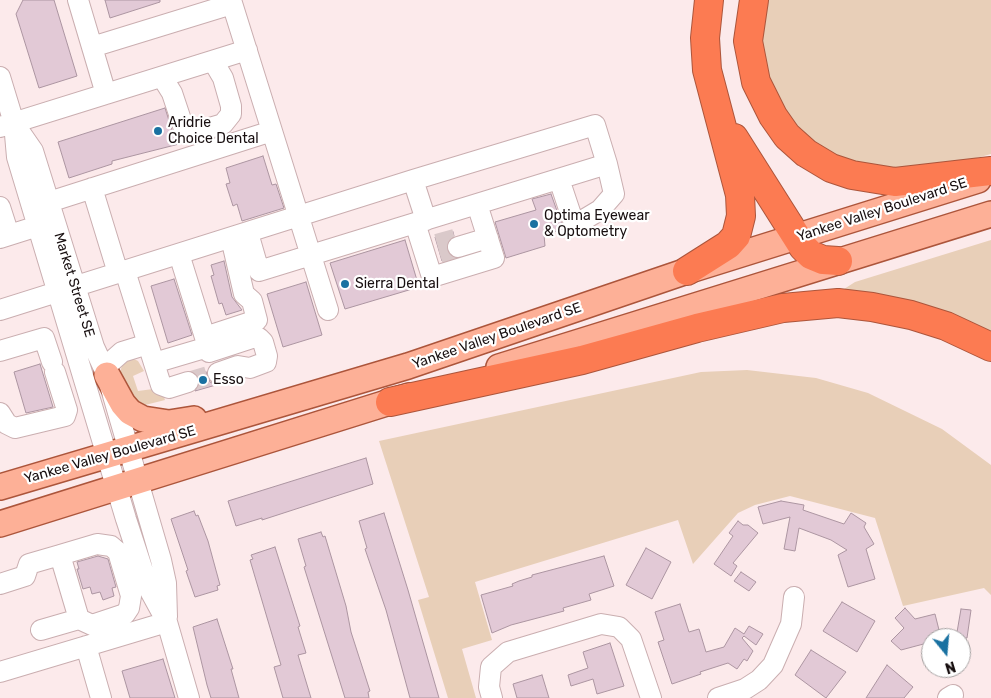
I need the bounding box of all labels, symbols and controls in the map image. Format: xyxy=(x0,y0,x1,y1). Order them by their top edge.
place label: Aridrie Choice Dental xyxy=(168,115,259,148)
marker: Aridrie Choice Dental xyxy=(152,125,164,137)
street label: Yankee Valley Boulevard SE xyxy=(795,175,969,245)
place label: Optima Eyewear & Optometry xyxy=(544,208,650,240)
marker: Optima Eyewear & Optometry xyxy=(528,218,540,230)
street label: Market Street SE xyxy=(50,231,98,339)
place label: Sierra Dental xyxy=(355,276,439,292)
marker: Sierra Dental xyxy=(339,278,351,290)
street label: Yankee Valley Boulevard SE xyxy=(410,299,584,373)
place label: Esso xyxy=(213,372,244,388)
marker: Esso xyxy=(197,374,209,386)
street label: Yankee Valley Boulevard SE xyxy=(22,422,198,488)
north arrow xyxy=(921,628,971,678)
text: N xyxy=(943,657,958,676)

